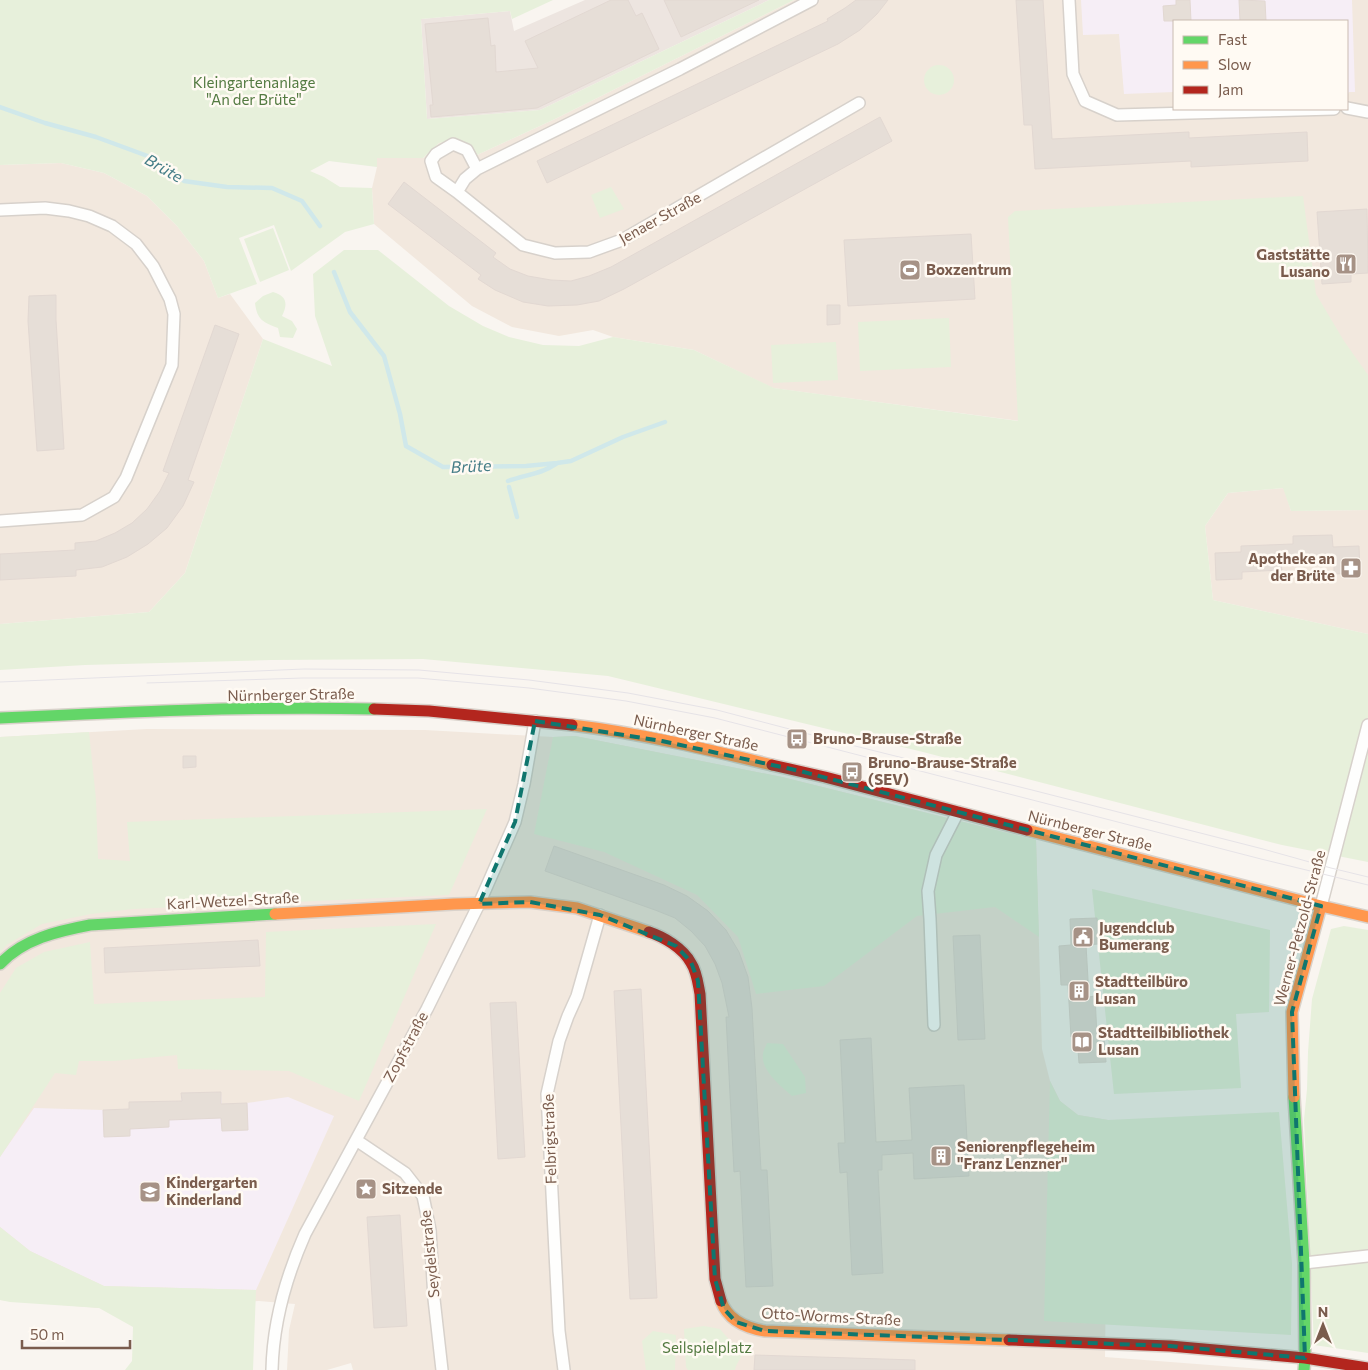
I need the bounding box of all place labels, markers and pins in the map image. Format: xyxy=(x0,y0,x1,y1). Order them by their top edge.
place label: Gaststätte Lusano xyxy=(1256,245,1330,280)
restaurant icon: Gaststätte Lusano xyxy=(1334,252,1358,276)
sports icon: Boxzentrum xyxy=(898,258,922,282)
place label: Boxzentrum xyxy=(926,260,1011,278)
place label: Apotheke an der Brüte xyxy=(1248,549,1335,584)
pharmacy icon: Apotheke an der Brüte xyxy=(1339,556,1363,580)
bus stop icon: Bruno-Brause-Straße xyxy=(785,727,809,751)
place label: Bruno-Brause-Straße xyxy=(813,729,962,747)
place label: Bruno-Brause-Straße (SEV) xyxy=(868,753,1017,788)
bus stop icon: Bruno-Brause-Straße (SEV) xyxy=(840,760,864,784)
place label: Jugendclub Bumerang xyxy=(1099,918,1175,953)
public building icon: Jugendclub Bumerang xyxy=(1071,925,1095,949)
place label: Stadtteilbüro Lusan xyxy=(1095,972,1188,1007)
building icon: Stadtteilbüro Lusan xyxy=(1067,979,1091,1003)
place label: Stadtteilbibliothek Lusan xyxy=(1098,1023,1230,1058)
library icon: Stadtteilbibliothek Lusan xyxy=(1070,1030,1094,1054)
place label: Seniorenpflegeheim "Franz Lenzner" xyxy=(957,1137,1095,1172)
building icon: Seniorenpflegeheim "Franz Lenzner" xyxy=(929,1144,953,1168)
place label: Kindergarten Kinderland xyxy=(166,1173,257,1208)
place icon: Sitzende xyxy=(354,1177,378,1201)
place label: Sitzende xyxy=(382,1179,443,1197)
school or university icon: Kindergarten Kinderland xyxy=(138,1180,162,1204)

